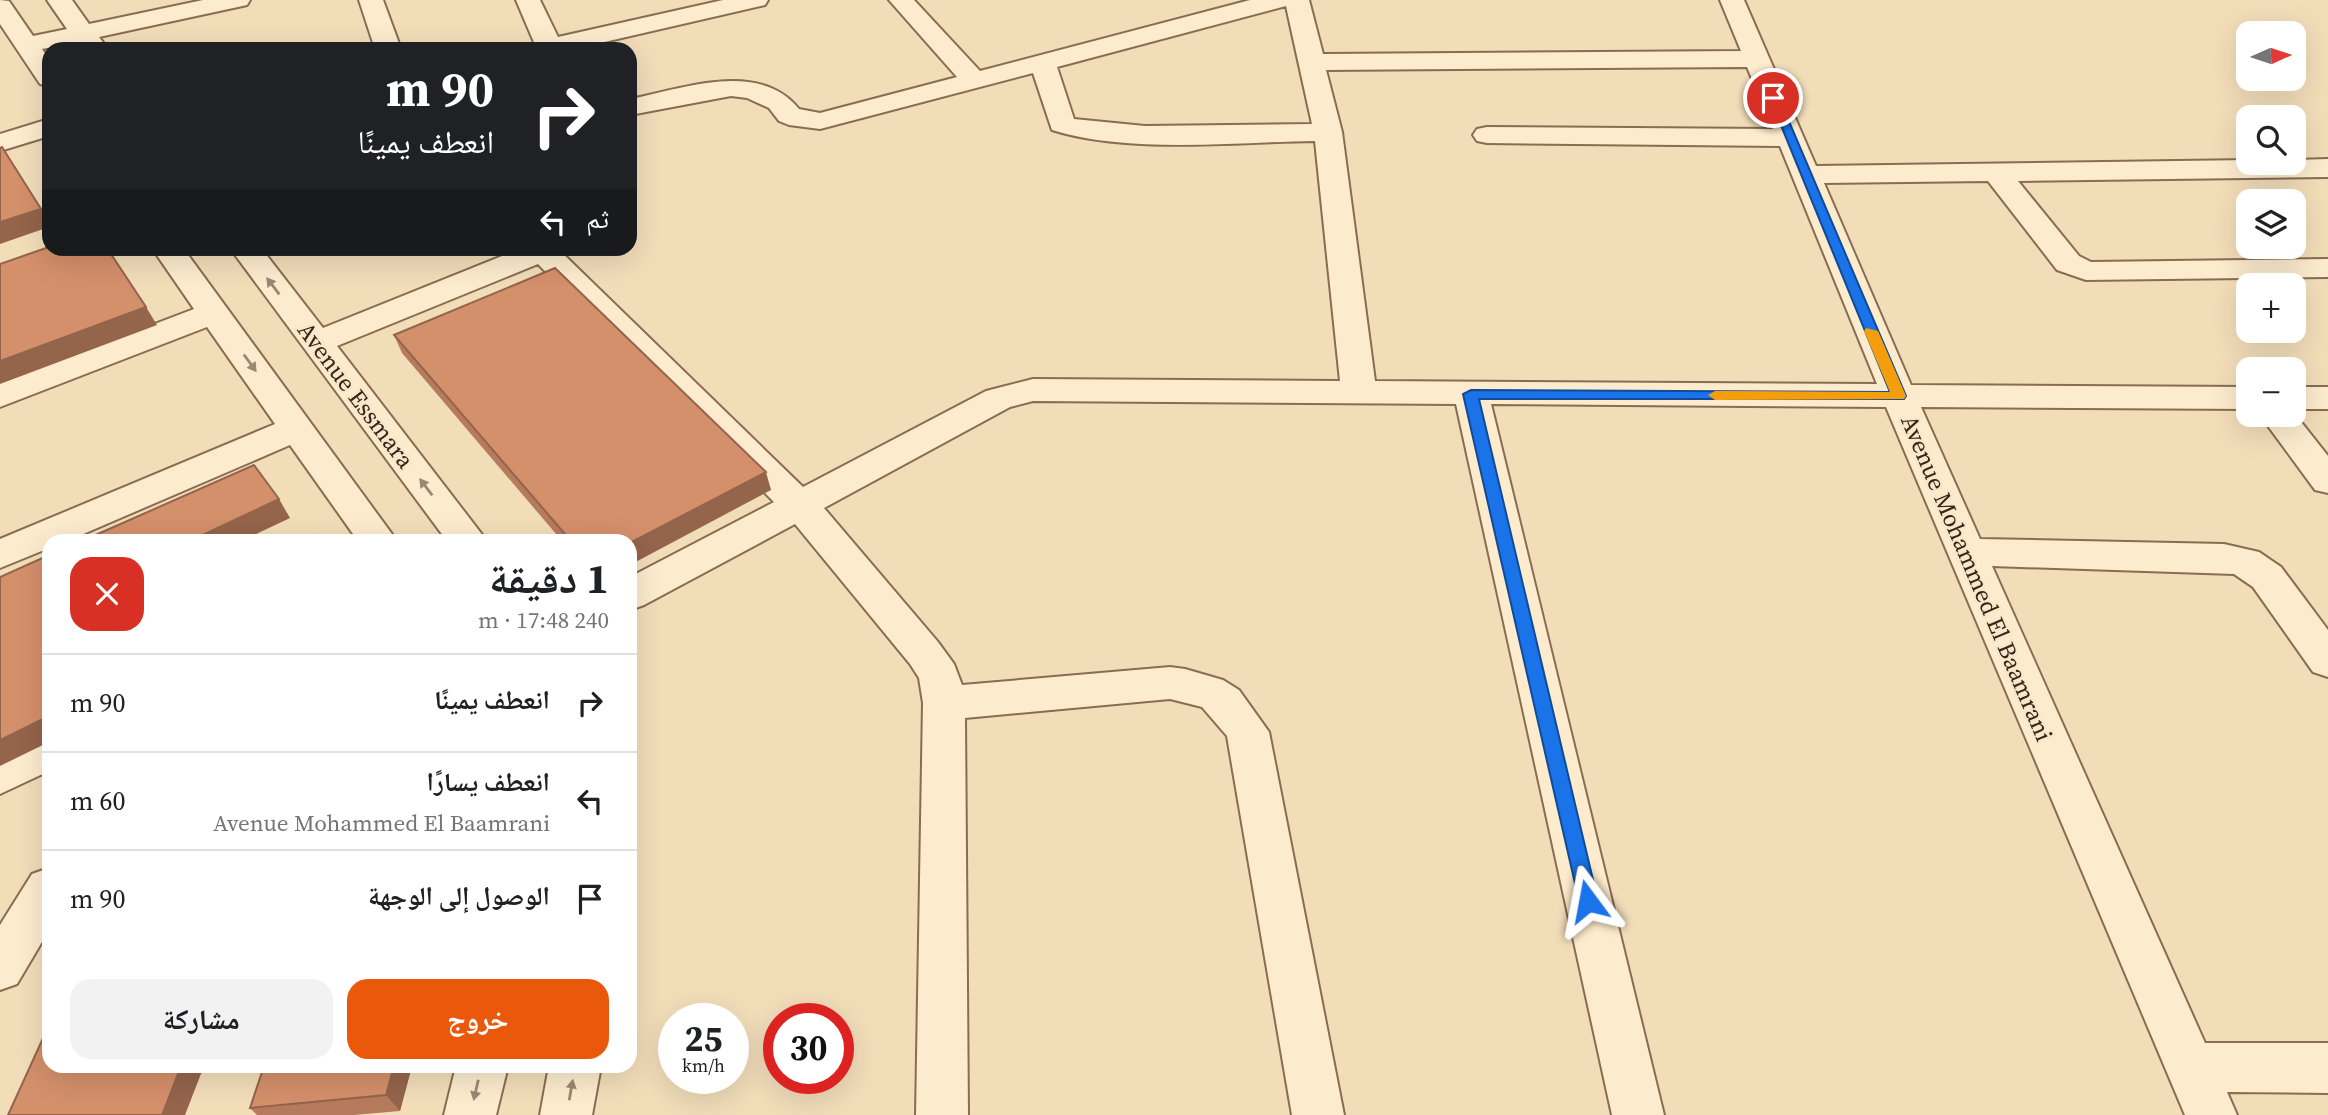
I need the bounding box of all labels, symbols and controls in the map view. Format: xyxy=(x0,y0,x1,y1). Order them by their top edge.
north arrow xyxy=(2236,21,2306,91)
map controls xyxy=(2236,21,2306,427)
text: 90 m xyxy=(386,55,494,122)
pin xyxy=(1743,68,1803,128)
icon: right xyxy=(518,70,609,161)
icon: arrive xyxy=(1754,79,1792,117)
button: search xyxy=(2236,105,2306,175)
text: انعطف يمينًا xyxy=(357,120,494,164)
button: layers xyxy=(2236,189,2306,259)
text: ثم xyxy=(586,201,609,237)
icon: left xyxy=(534,203,572,241)
button: + xyxy=(2236,273,2306,343)
one-way arrow xyxy=(267,277,281,295)
street label: Avenue Essmara xyxy=(290,315,422,476)
one-way arrow xyxy=(243,354,257,372)
button: − xyxy=(2236,357,2306,427)
street label: Avenue Mohammed El Baamrani xyxy=(1893,410,2061,746)
one-way arrow xyxy=(419,478,434,496)
text: 1 دقيقة xyxy=(489,549,609,607)
button: close xyxy=(70,557,144,631)
text: 240 m · 17:48 xyxy=(478,604,609,636)
text: انعطف يمينًا xyxy=(434,682,550,718)
icon: right xyxy=(571,684,609,722)
text: 90 m xyxy=(70,685,126,721)
text: انعطف يسارًا xyxy=(427,764,550,800)
icon: left xyxy=(571,782,609,820)
text: 60 m xyxy=(70,783,126,819)
text: Avenue Mohammed El Baamrani xyxy=(213,807,550,839)
position arrow xyxy=(1551,864,1625,938)
text: الوصول إلى الوجهة xyxy=(368,878,550,914)
icon: arrive xyxy=(571,880,609,918)
text: 90 m xyxy=(70,881,126,917)
button: مشاركة xyxy=(70,979,333,1059)
button: خروج xyxy=(347,979,609,1059)
speed limit sign: 30 xyxy=(763,1003,854,1094)
text: 25 xyxy=(685,1015,722,1063)
text: km/h xyxy=(682,1053,725,1078)
one-way arrow xyxy=(470,1079,481,1101)
one-way arrow xyxy=(565,1079,576,1101)

